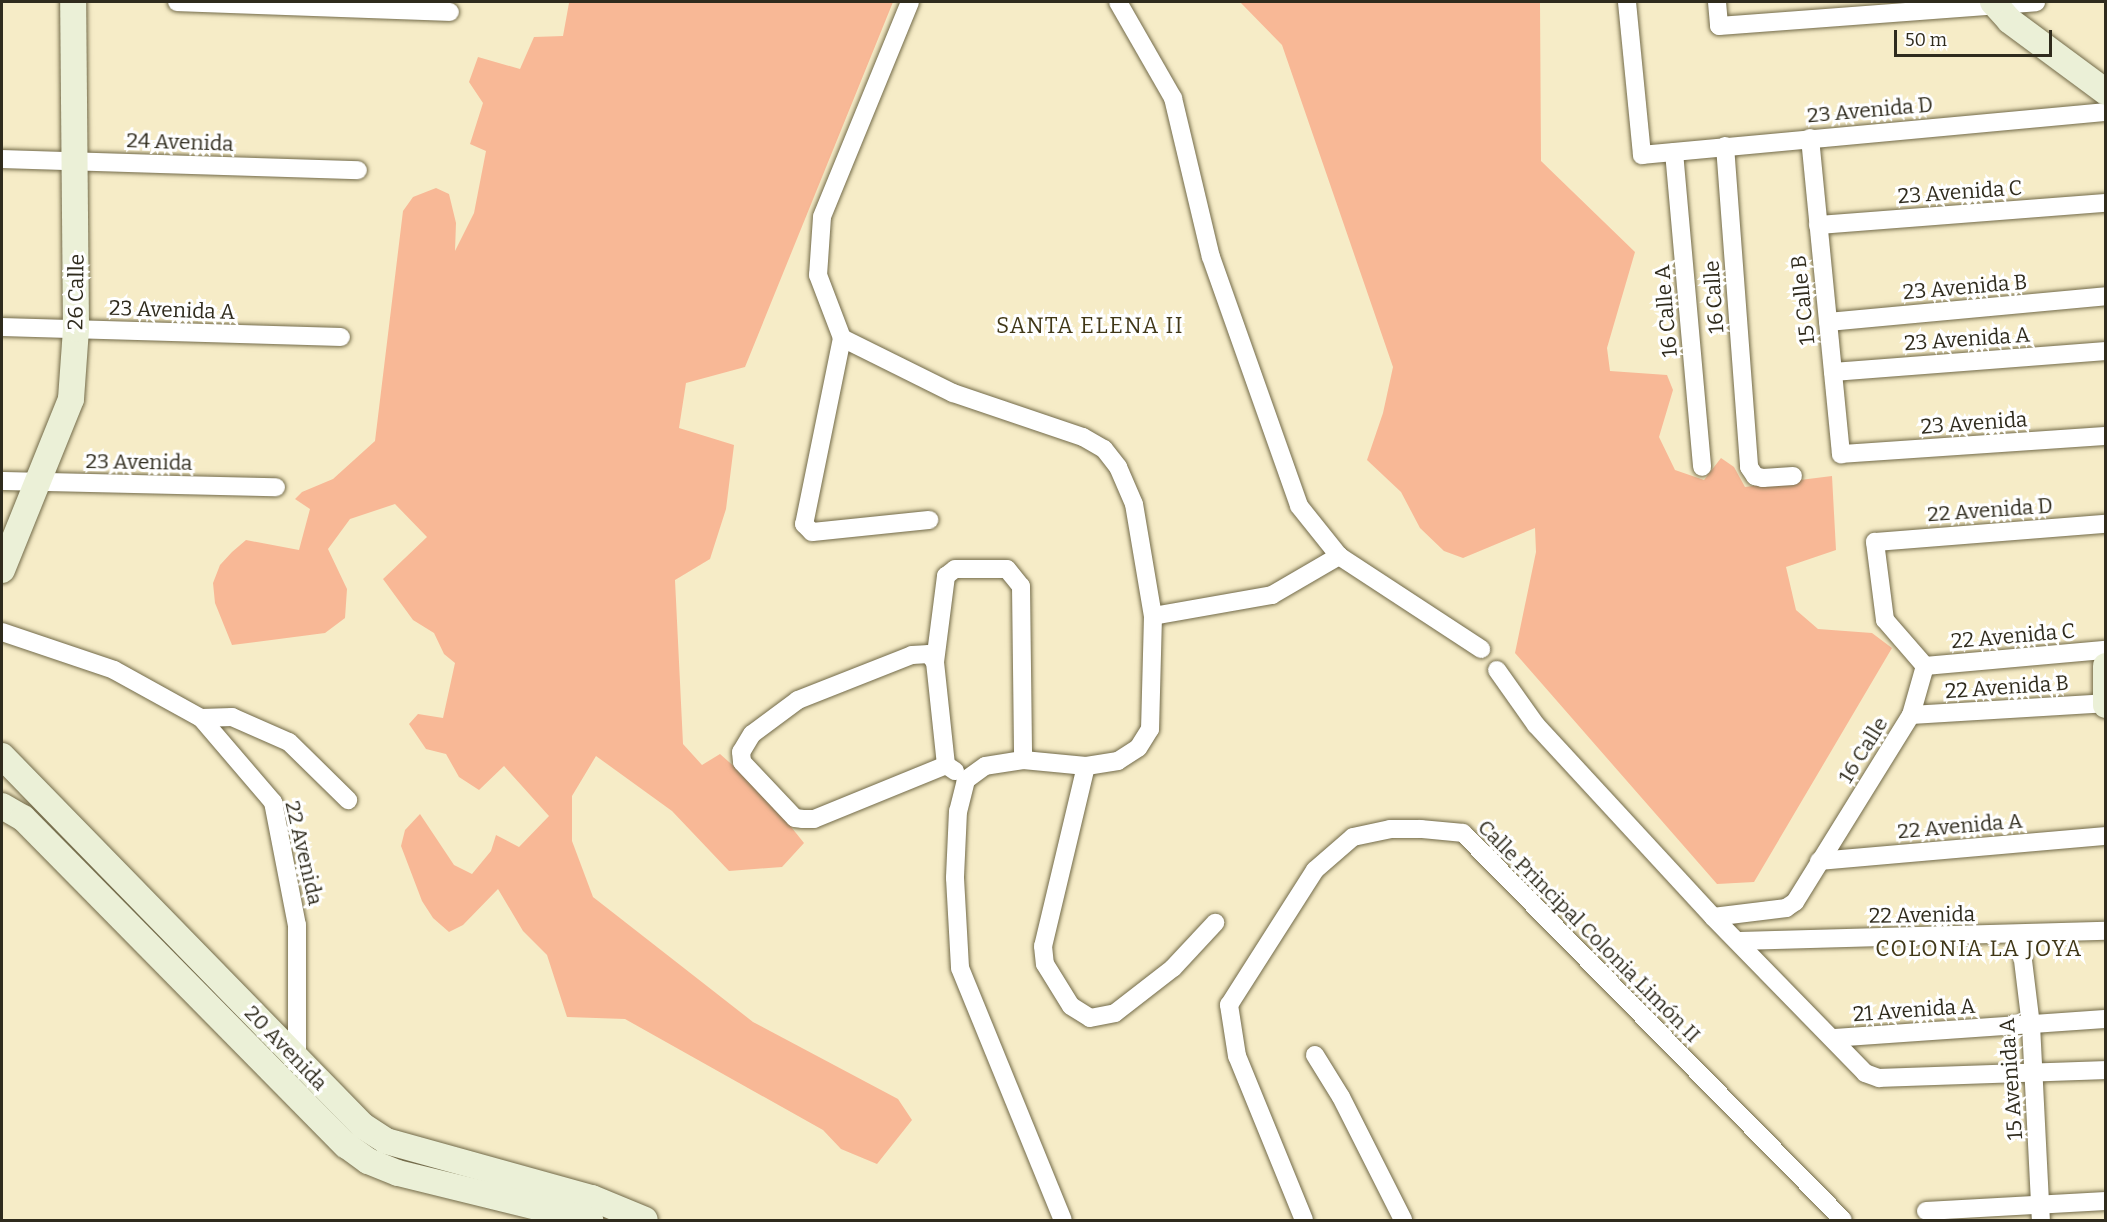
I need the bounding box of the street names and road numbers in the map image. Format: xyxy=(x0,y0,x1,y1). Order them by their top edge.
street label: 23 Avenida D xyxy=(1806,92,1934,128)
street label: 24 Avenida xyxy=(126,128,234,156)
street label: 23 Avenida C xyxy=(1897,175,2023,209)
street label: 26 Calle xyxy=(63,254,89,330)
street label: 15 Calle B xyxy=(1786,254,1820,346)
street label: 16 Calle xyxy=(1699,260,1729,334)
street label: 16 Calle A xyxy=(1649,264,1683,358)
street label: 23 Avenida B xyxy=(1902,269,2028,305)
street label: 23 Avenida A xyxy=(109,295,235,325)
street label: 23 Avenida A xyxy=(1903,322,2031,356)
street label: 23 Avenida xyxy=(1920,407,2028,439)
street label: 23 Avenida xyxy=(85,448,193,476)
street label: 22 Avenida D xyxy=(1926,493,2054,527)
street label: 22 Avenida C xyxy=(1950,618,2076,654)
street label: 22 Avenida B xyxy=(1944,670,2070,704)
street label: 16 Calle xyxy=(1833,712,1893,788)
street label: 22 Avenida xyxy=(280,798,328,908)
street label: 22 Avenida A xyxy=(1896,808,2024,844)
street label: Calle Principal Colonia Limón II xyxy=(1473,815,1705,1047)
street label: 22 Avenida xyxy=(1869,901,1975,929)
street label: 21 Avenida A xyxy=(1852,993,1976,1027)
street label: 20 Avenida xyxy=(239,1000,333,1096)
street label: 15 Avenida A xyxy=(1994,1017,2028,1141)

